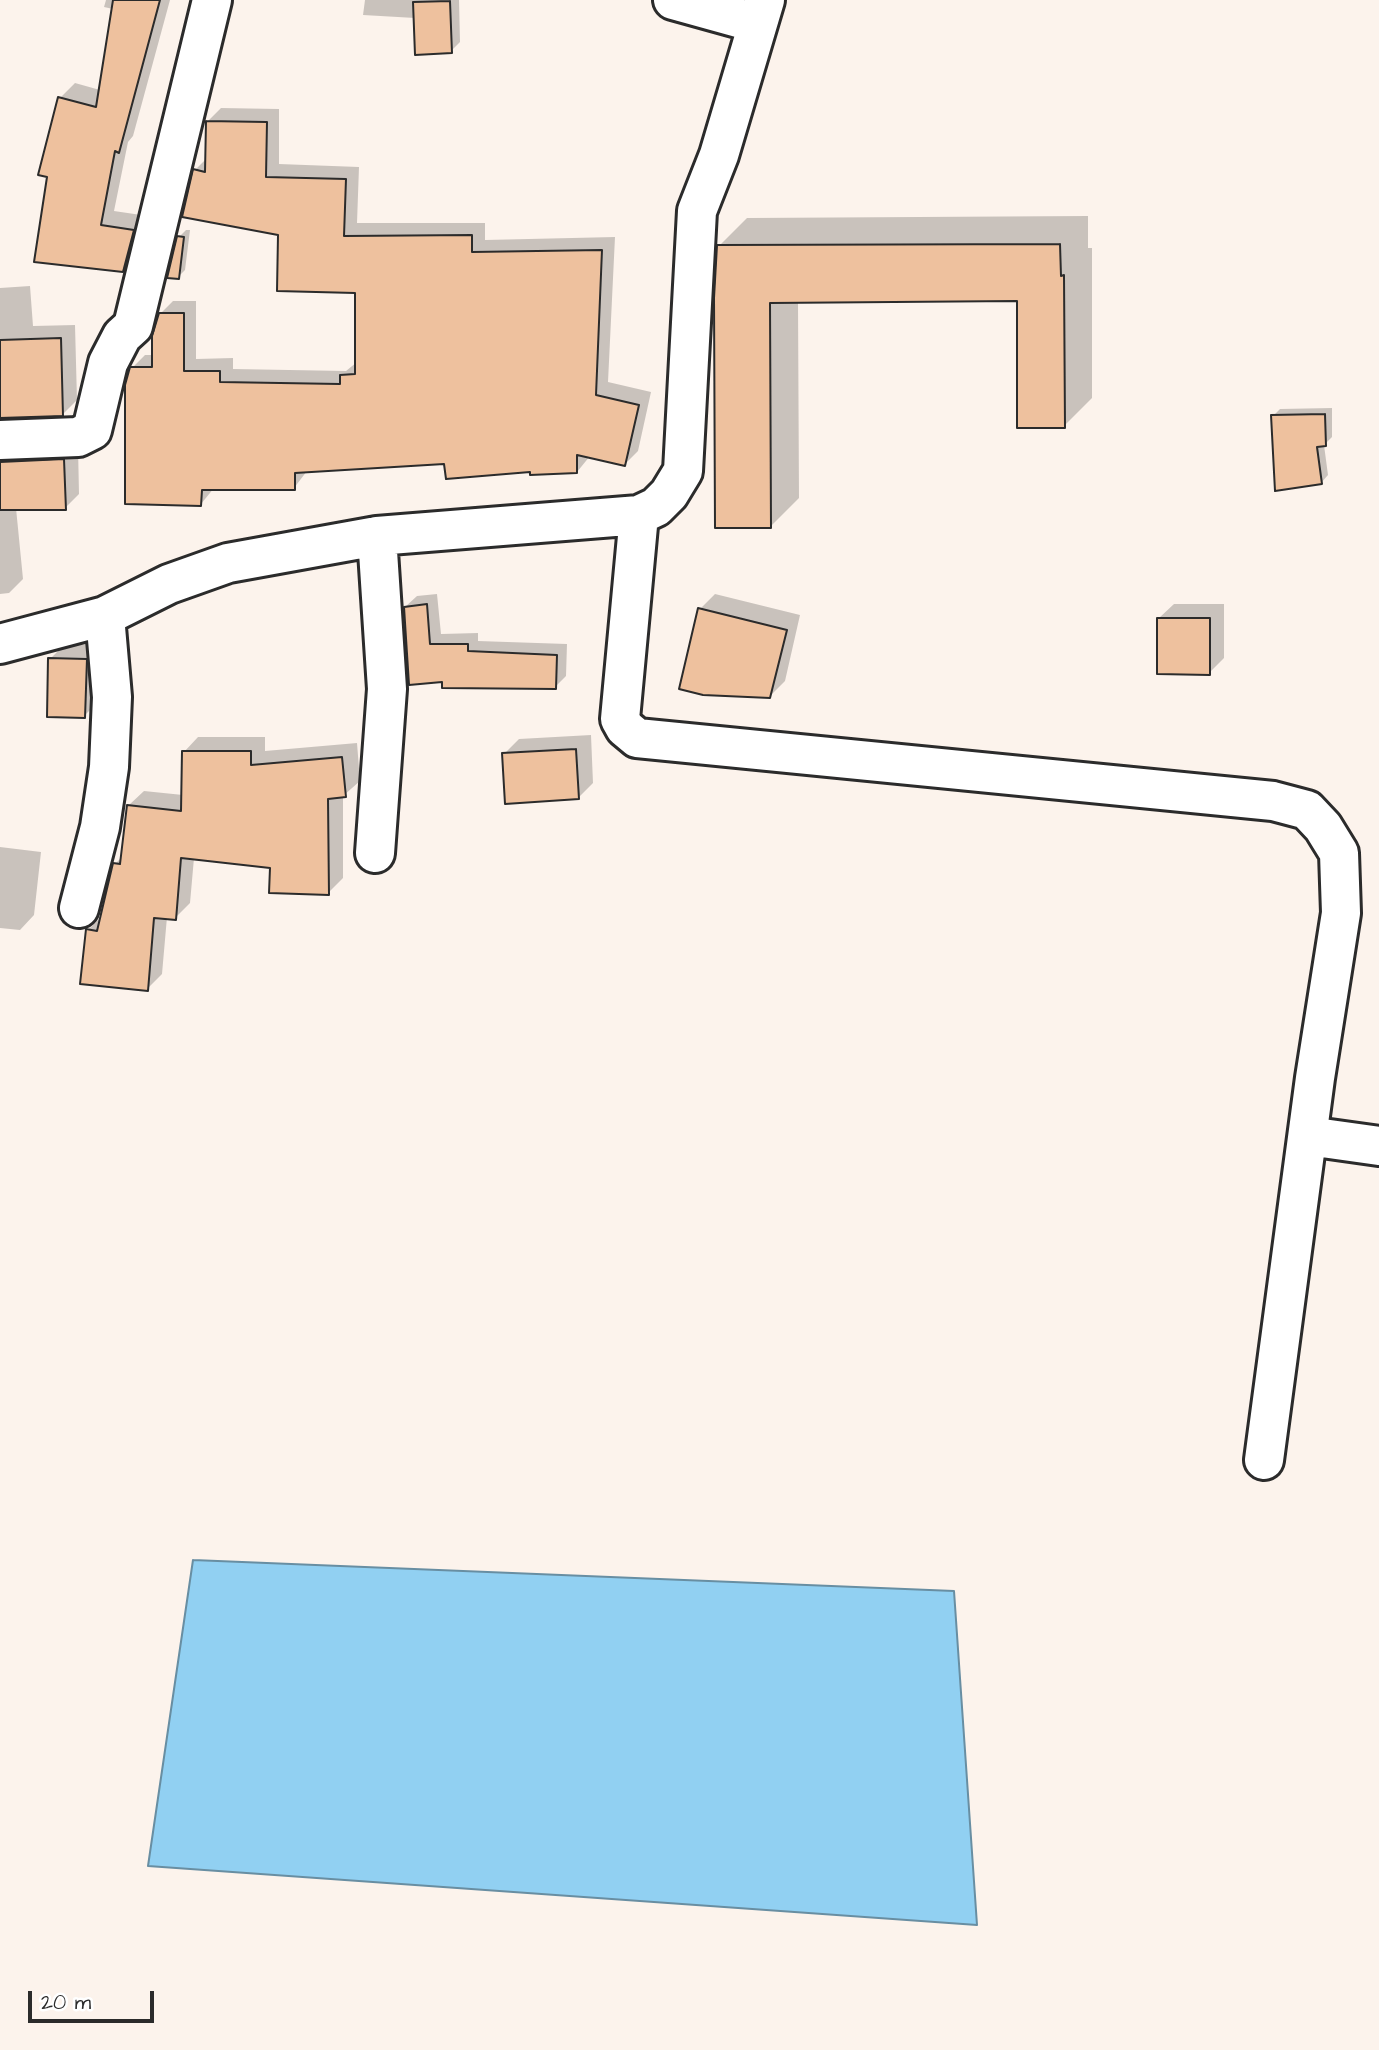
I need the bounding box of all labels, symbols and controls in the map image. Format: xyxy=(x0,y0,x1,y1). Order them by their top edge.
scale bar xyxy=(32,1976,158,2020)
text: 20 m xyxy=(41,1988,91,2017)

